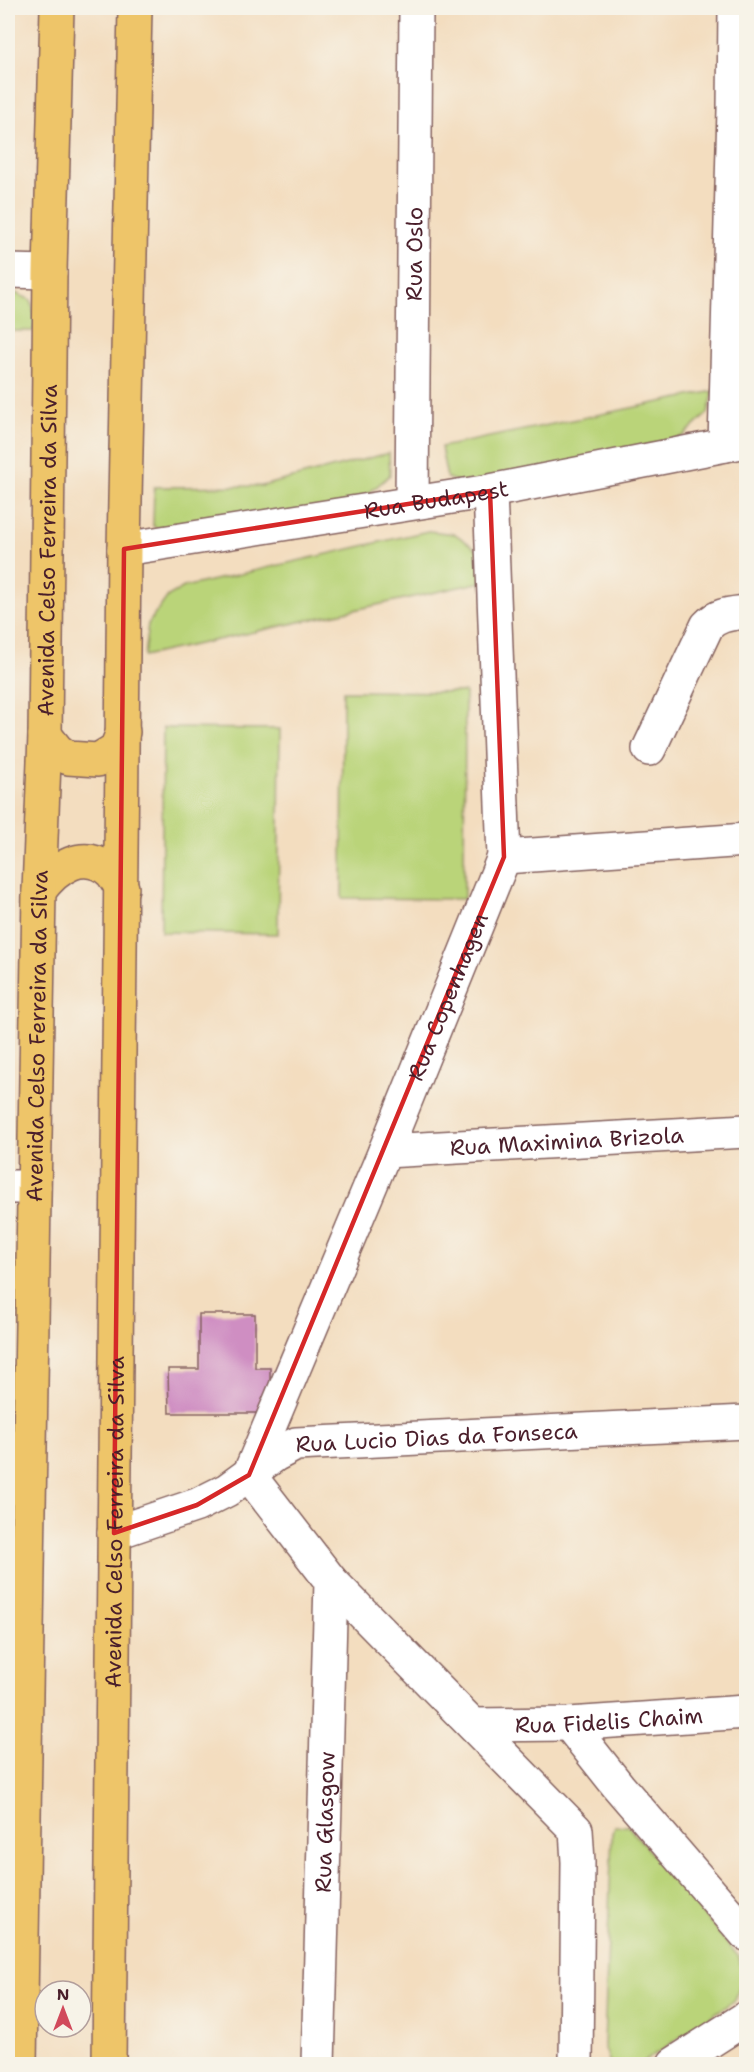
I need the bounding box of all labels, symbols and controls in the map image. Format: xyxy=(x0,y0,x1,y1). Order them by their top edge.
street label: Rua Oslo xyxy=(399,207,429,301)
street label: Avenida Celso Ferreira da Silva xyxy=(31,384,63,716)
street label: Rua Budapest xyxy=(362,473,511,525)
street label: Avenida Celso Ferreira da Silva xyxy=(19,869,54,1202)
street label: Rua Copenhagen xyxy=(401,908,494,1085)
street label: Rua Maximina Brizola xyxy=(449,1120,685,1162)
street label: Avenida Celso Ferreira da Silva xyxy=(98,1356,131,1688)
street label: Rua Lucio Dias da Fonseca xyxy=(295,1416,579,1459)
street label: Rua Fidelis Chaim xyxy=(515,1700,704,1739)
street label: Rua Glasgow xyxy=(308,1751,341,1893)
north arrow xyxy=(33,1979,93,2039)
text: N xyxy=(57,1984,69,2005)

